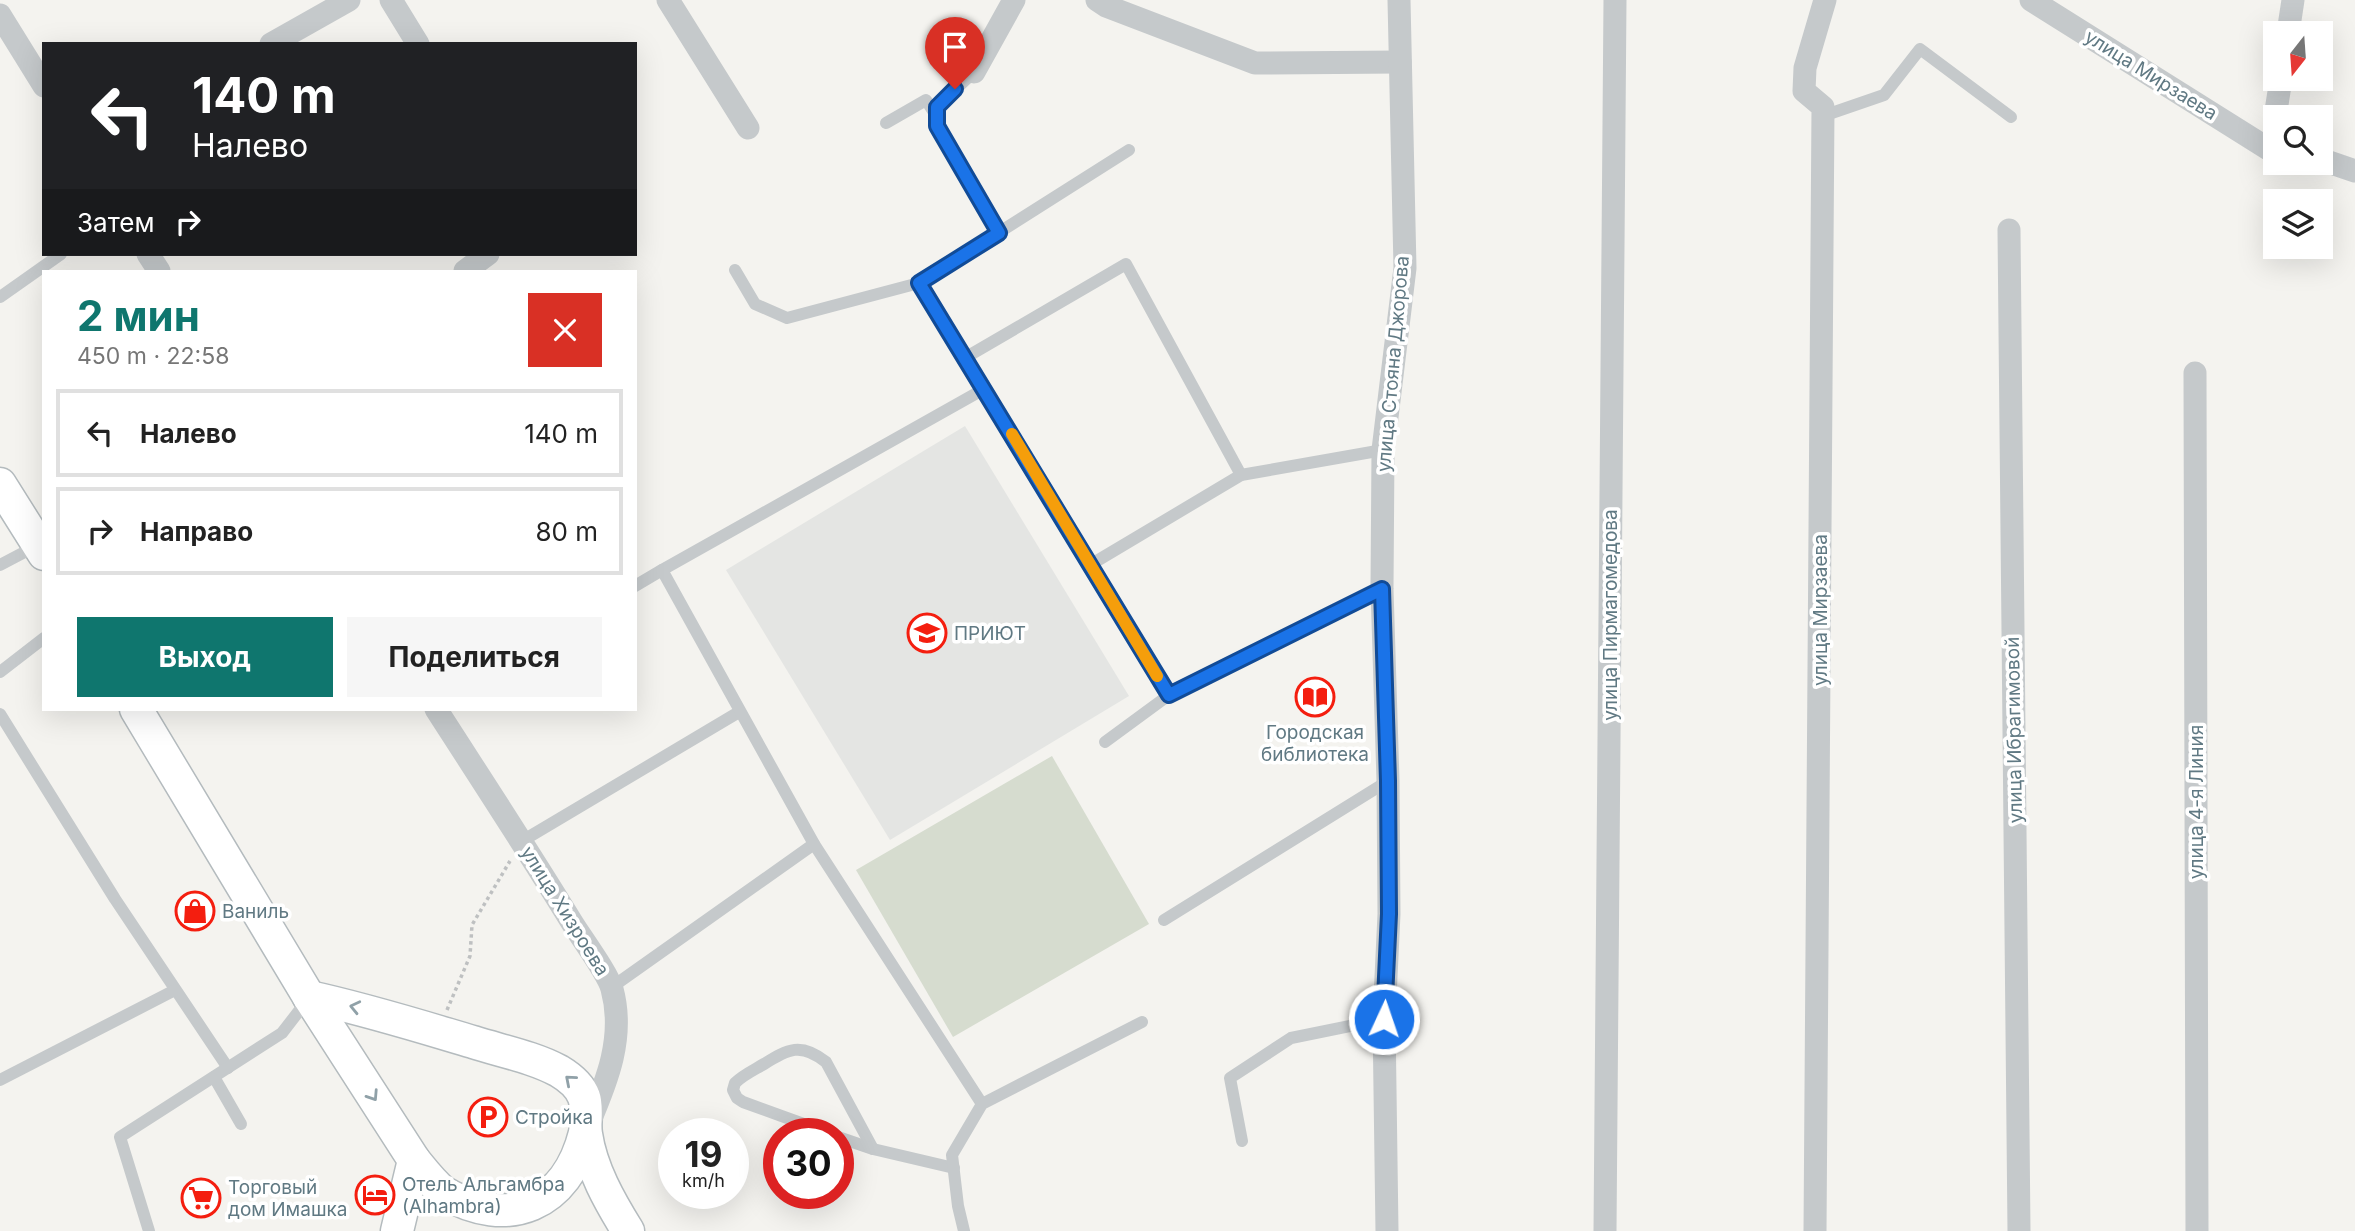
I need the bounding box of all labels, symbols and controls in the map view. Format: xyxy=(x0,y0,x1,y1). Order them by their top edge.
pin xyxy=(925,17,985,89)
north arrow xyxy=(2263,21,2333,91)
map controls xyxy=(2263,21,2333,259)
street label: улица Мирзаева xyxy=(2080,25,2222,125)
icon: arrive xyxy=(936,28,974,66)
text: 140 m xyxy=(192,66,336,125)
icon: left xyxy=(77,70,168,161)
button: search xyxy=(2263,105,2333,175)
text: Налево xyxy=(192,126,308,165)
button: layers xyxy=(2263,189,2333,259)
icon: right xyxy=(169,203,207,241)
text: Затем xyxy=(77,207,155,238)
street label: улица Стояна Джорова xyxy=(1372,255,1414,473)
text: 2 мин xyxy=(77,290,200,341)
button: close xyxy=(528,293,602,367)
text: 450 m · 22:58 xyxy=(77,342,229,370)
icon: left xyxy=(81,414,119,452)
text: Налево xyxy=(140,418,237,449)
text: 140 m xyxy=(524,418,598,449)
street label: улица Пирмагомедова xyxy=(1599,509,1622,721)
icon: right xyxy=(81,512,119,550)
text: Направо xyxy=(140,516,253,547)
text: 80 m xyxy=(535,516,598,547)
street label: улица Мирзаева xyxy=(1809,534,1832,686)
school or university icon: ПРИЮТ xyxy=(906,612,948,654)
button: Выход xyxy=(77,617,333,697)
button: Поделиться xyxy=(347,617,602,697)
place label: ПРИЮТ xyxy=(954,622,1026,645)
street label: улица Ибрагимовой xyxy=(2001,637,2027,823)
library icon: Городская библиотека xyxy=(1294,676,1336,718)
place label: Городская библиотека xyxy=(1261,721,1369,766)
street label: улица 4-я Линия xyxy=(2185,725,2208,879)
street label: улица Хизроева xyxy=(516,842,614,980)
shop icon: Ваниль xyxy=(174,890,216,932)
place label: Ваниль xyxy=(222,900,289,923)
position arrow xyxy=(1347,982,1421,1056)
one-way arrow xyxy=(350,1001,362,1016)
one-way arrow xyxy=(565,1076,578,1088)
one-way arrow xyxy=(364,1088,377,1101)
parking icon: Стройка xyxy=(467,1096,509,1138)
place label: Стройка xyxy=(515,1106,593,1129)
speed limit sign: 30 xyxy=(763,1118,854,1209)
text: 19 xyxy=(685,1133,722,1175)
text: km/h xyxy=(682,1170,725,1191)
place label: Отель Альгамбра (Alhambra) xyxy=(402,1173,565,1218)
hotel icon: Отель Альгамбра (Alhambra) xyxy=(354,1174,396,1216)
place label: Торговый дом Имашка xyxy=(228,1176,348,1221)
supermarket icon: Торговый дом Имашка xyxy=(180,1177,222,1219)

